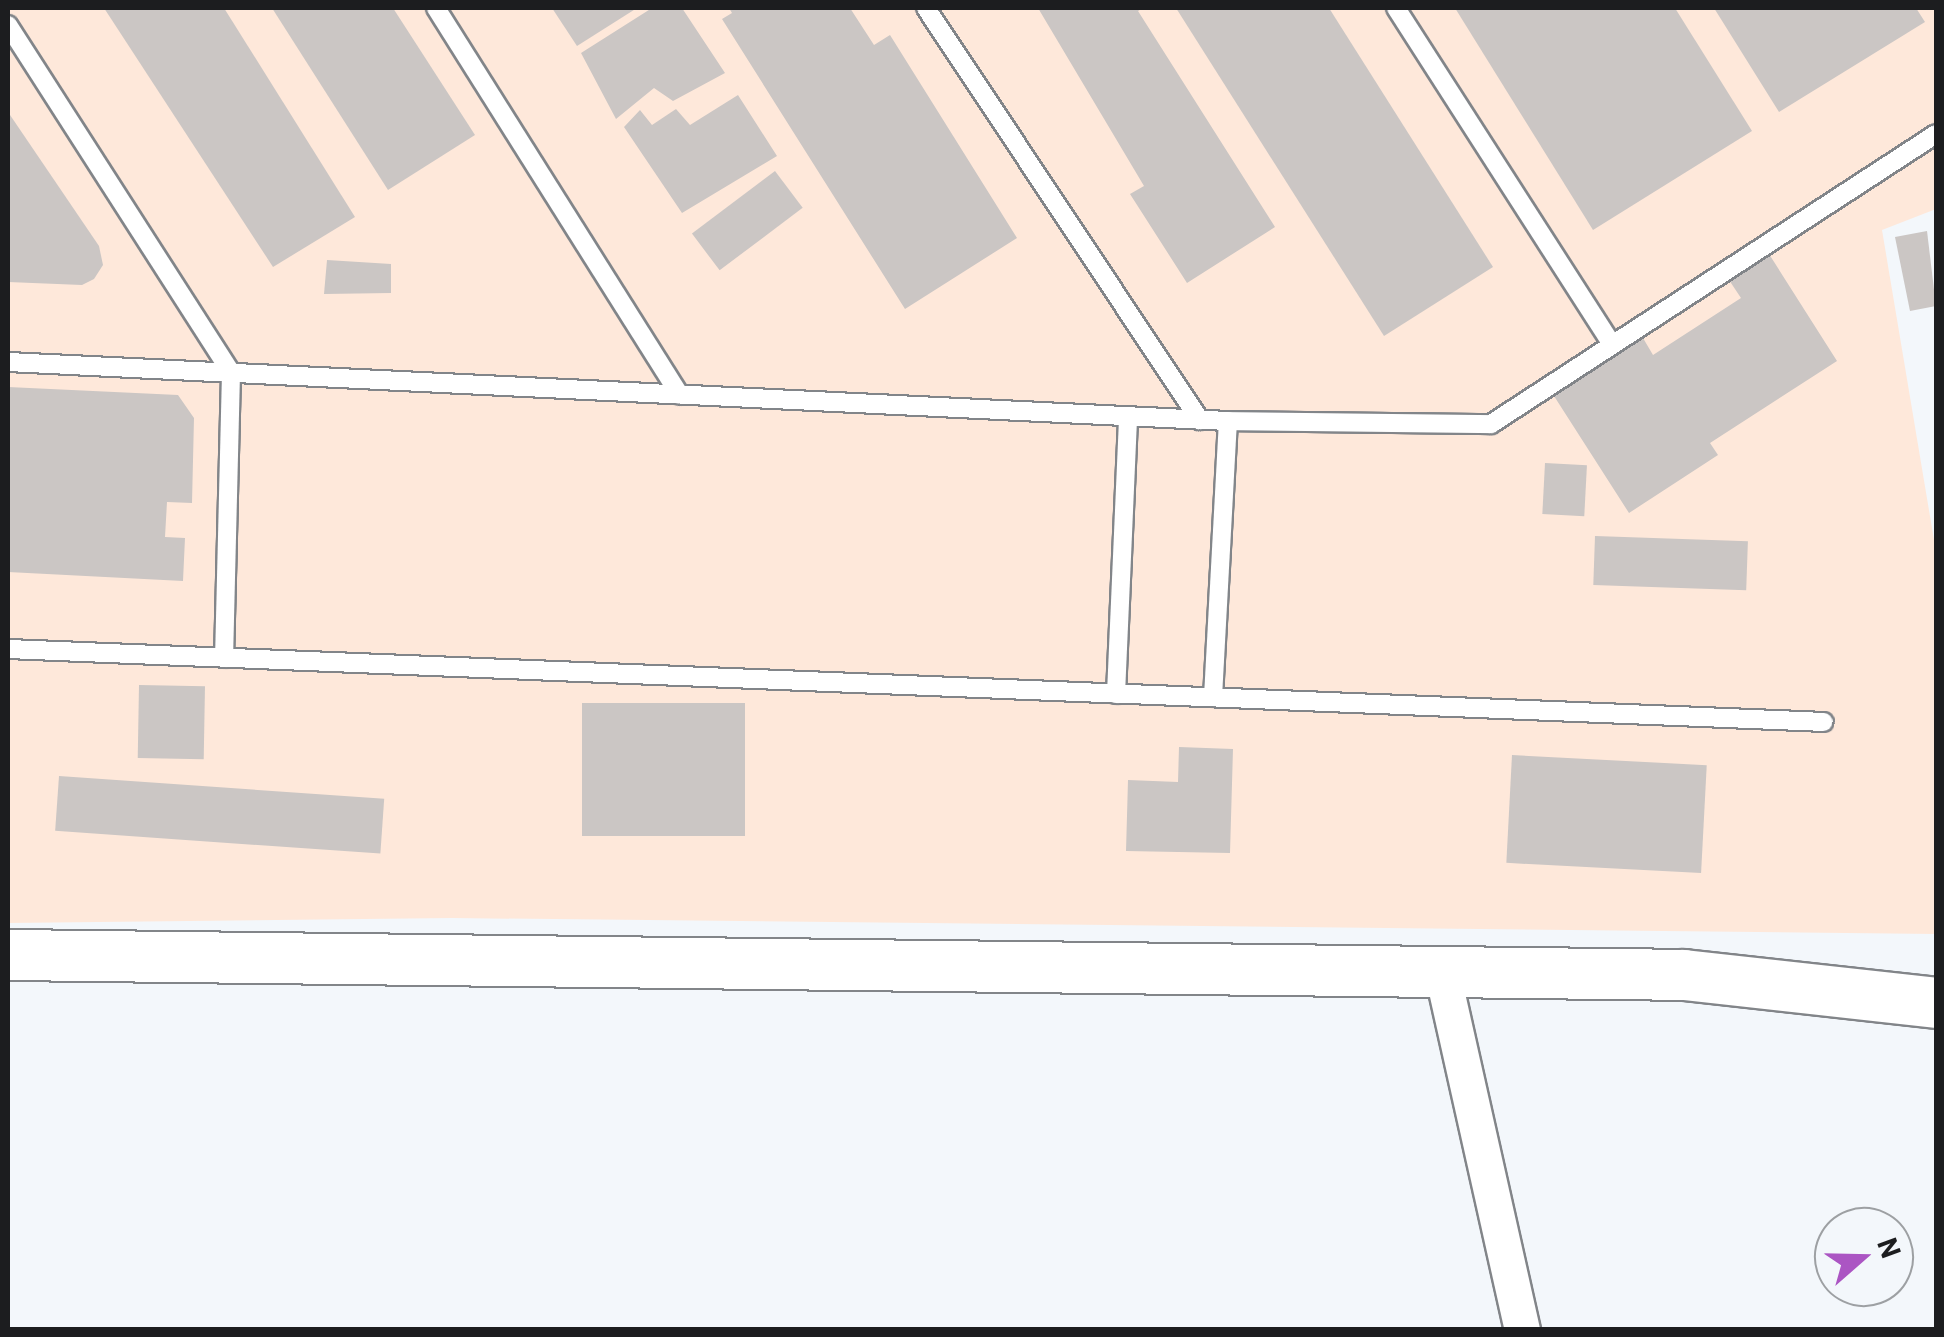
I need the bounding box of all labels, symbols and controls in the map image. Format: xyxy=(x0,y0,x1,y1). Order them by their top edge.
north arrow xyxy=(1814,1207,1914,1307)
text: N xyxy=(1871,1233,1909,1262)

